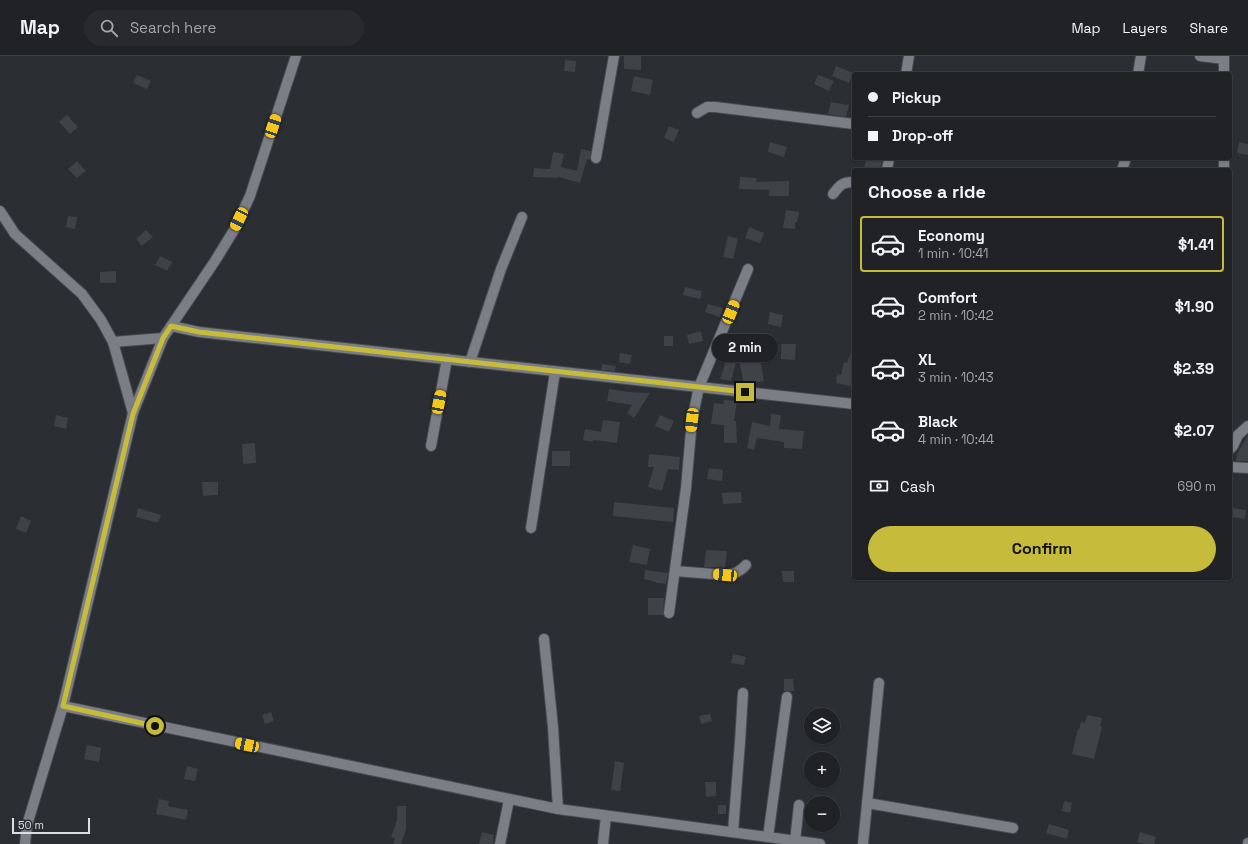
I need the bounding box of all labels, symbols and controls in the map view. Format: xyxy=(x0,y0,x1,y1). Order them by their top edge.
search box xyxy=(84,10,364,46)
text: Map xyxy=(20,15,60,40)
icon: search xyxy=(98,17,120,39)
text: Search here xyxy=(130,18,216,37)
text: Map xyxy=(1071,19,1101,37)
text: Layers xyxy=(1123,19,1167,37)
text: Share xyxy=(1189,19,1228,37)
text: Pickup xyxy=(892,88,941,107)
car xyxy=(264,113,282,139)
text: Drop-off xyxy=(892,126,953,145)
text: Choose a ride xyxy=(868,180,986,203)
car xyxy=(228,206,250,232)
icon: car xyxy=(870,226,906,262)
text: Economy xyxy=(918,226,985,245)
text: $1.41 xyxy=(1178,235,1214,254)
text: 1 min · 10:41 xyxy=(918,245,989,262)
icon: car xyxy=(870,288,906,324)
text: Comfort xyxy=(918,288,978,307)
text: $1.90 xyxy=(1175,297,1214,316)
car xyxy=(721,299,741,325)
text: 2 min · 10:42 xyxy=(918,307,994,324)
callout: 2 min xyxy=(712,334,778,362)
text: 2 min xyxy=(728,339,762,356)
icon: car xyxy=(870,350,906,386)
text: XL xyxy=(918,350,936,369)
text: $2.39 xyxy=(1173,359,1214,378)
text: 3 min · 10:43 xyxy=(918,369,994,386)
route end xyxy=(736,383,754,401)
car xyxy=(431,389,447,415)
car xyxy=(685,407,699,433)
icon: car xyxy=(870,412,906,448)
text: Black xyxy=(918,412,958,431)
text: $2.07 xyxy=(1174,421,1214,440)
text: 4 min · 10:44 xyxy=(918,431,994,448)
icon: cash xyxy=(868,475,890,497)
text: Cash xyxy=(900,477,935,496)
text: 690 m xyxy=(1177,478,1216,495)
button: Confirm xyxy=(868,526,1216,572)
car xyxy=(713,568,737,582)
map controls xyxy=(804,708,840,832)
button: layers xyxy=(804,708,840,744)
route start xyxy=(146,717,164,735)
car xyxy=(234,737,260,753)
button: + xyxy=(804,752,840,788)
button: − xyxy=(804,796,840,832)
scale bar xyxy=(12,816,90,835)
text: 50 m xyxy=(18,818,44,832)

